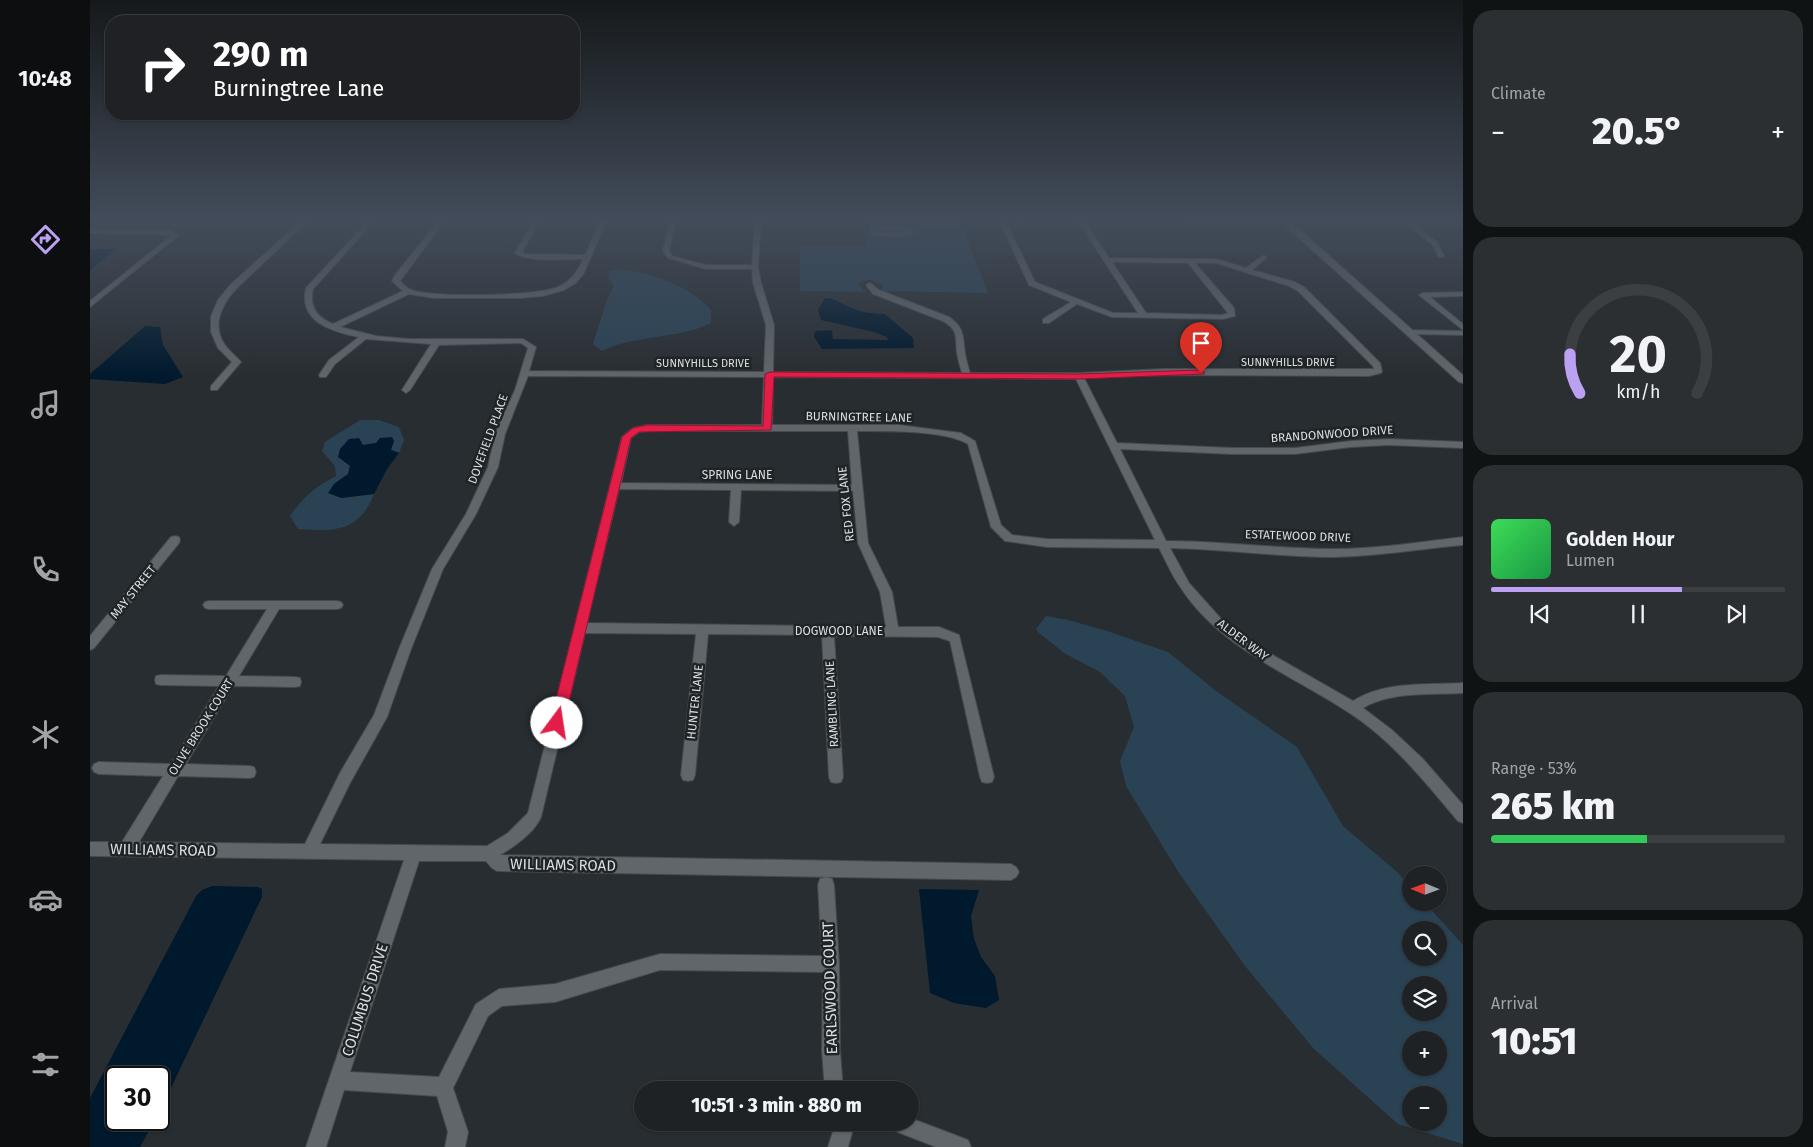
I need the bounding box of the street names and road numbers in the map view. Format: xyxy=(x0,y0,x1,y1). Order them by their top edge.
street label: SUNNYHILLS DRIVE xyxy=(1241,356,1335,369)
street label: SUNNYHILLS DRIVE xyxy=(656,357,750,370)
street label: DOVEFIELD PLACE xyxy=(465,392,511,486)
street label: BURNINGTREE LANE xyxy=(806,409,912,425)
street label: BRANDONWOOD DRIVE xyxy=(1270,423,1394,445)
street label: RED FOX LANE xyxy=(835,466,857,542)
street label: SPRING LANE xyxy=(702,468,772,482)
street label: ESTATEWOOD DRIVE xyxy=(1245,527,1351,545)
street label: MAY STREET xyxy=(107,562,159,621)
street label: ALDER WAY xyxy=(1215,616,1272,664)
street label: DOGWOOD LANE xyxy=(795,624,883,638)
street label: RAMBLING LANE xyxy=(823,660,841,748)
street label: HUNTER LANE xyxy=(684,664,706,740)
street label: OLIVE BROOK COURT xyxy=(166,675,237,778)
street label: WILLIAMS ROAD xyxy=(110,840,216,860)
street label: WILLIAMS ROAD xyxy=(510,855,616,875)
street label: EARLSWOOD COURT xyxy=(819,921,841,1055)
street label: COLUMBUS DRIVE xyxy=(338,941,392,1059)

